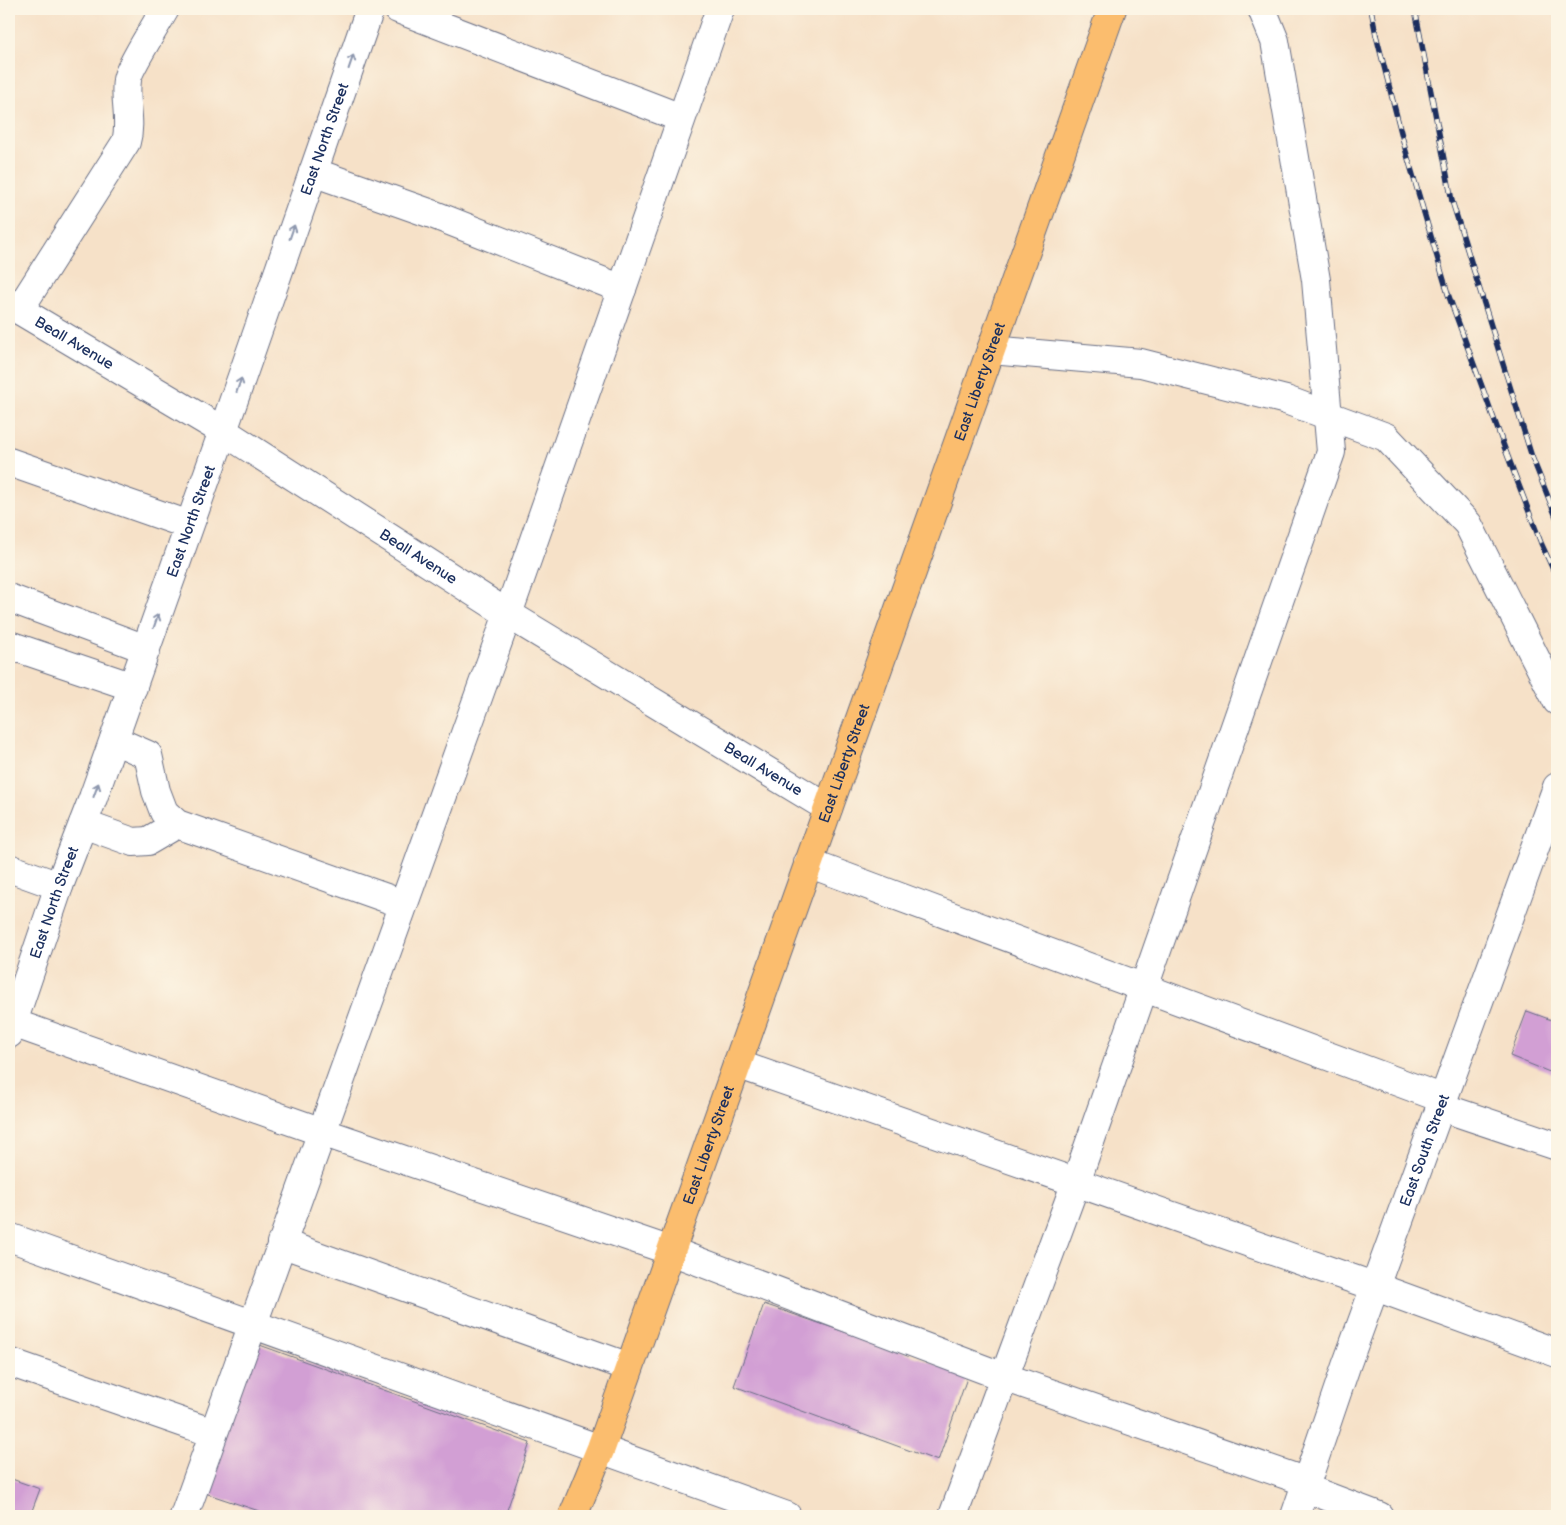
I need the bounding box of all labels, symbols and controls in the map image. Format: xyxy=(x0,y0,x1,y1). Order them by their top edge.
one-way arrow xyxy=(347,54,356,70)
street label: East North Street xyxy=(296,80,353,198)
one-way arrow xyxy=(288,224,297,240)
street label: Beall Avenue xyxy=(31,312,117,374)
street label: East Liberty Street xyxy=(950,319,1010,444)
one-way arrow xyxy=(235,378,244,393)
street label: East North Street xyxy=(162,462,220,580)
street label: Beall Avenue xyxy=(376,524,461,588)
one-way arrow xyxy=(152,613,161,629)
street label: East Liberty Street xyxy=(814,701,874,826)
street label: Beall Avenue xyxy=(720,738,806,800)
one-way arrow xyxy=(92,783,101,799)
street label: East North Street xyxy=(26,843,83,961)
street label: East Liberty Street xyxy=(679,1083,739,1207)
street label: East South Street xyxy=(1395,1091,1454,1209)

